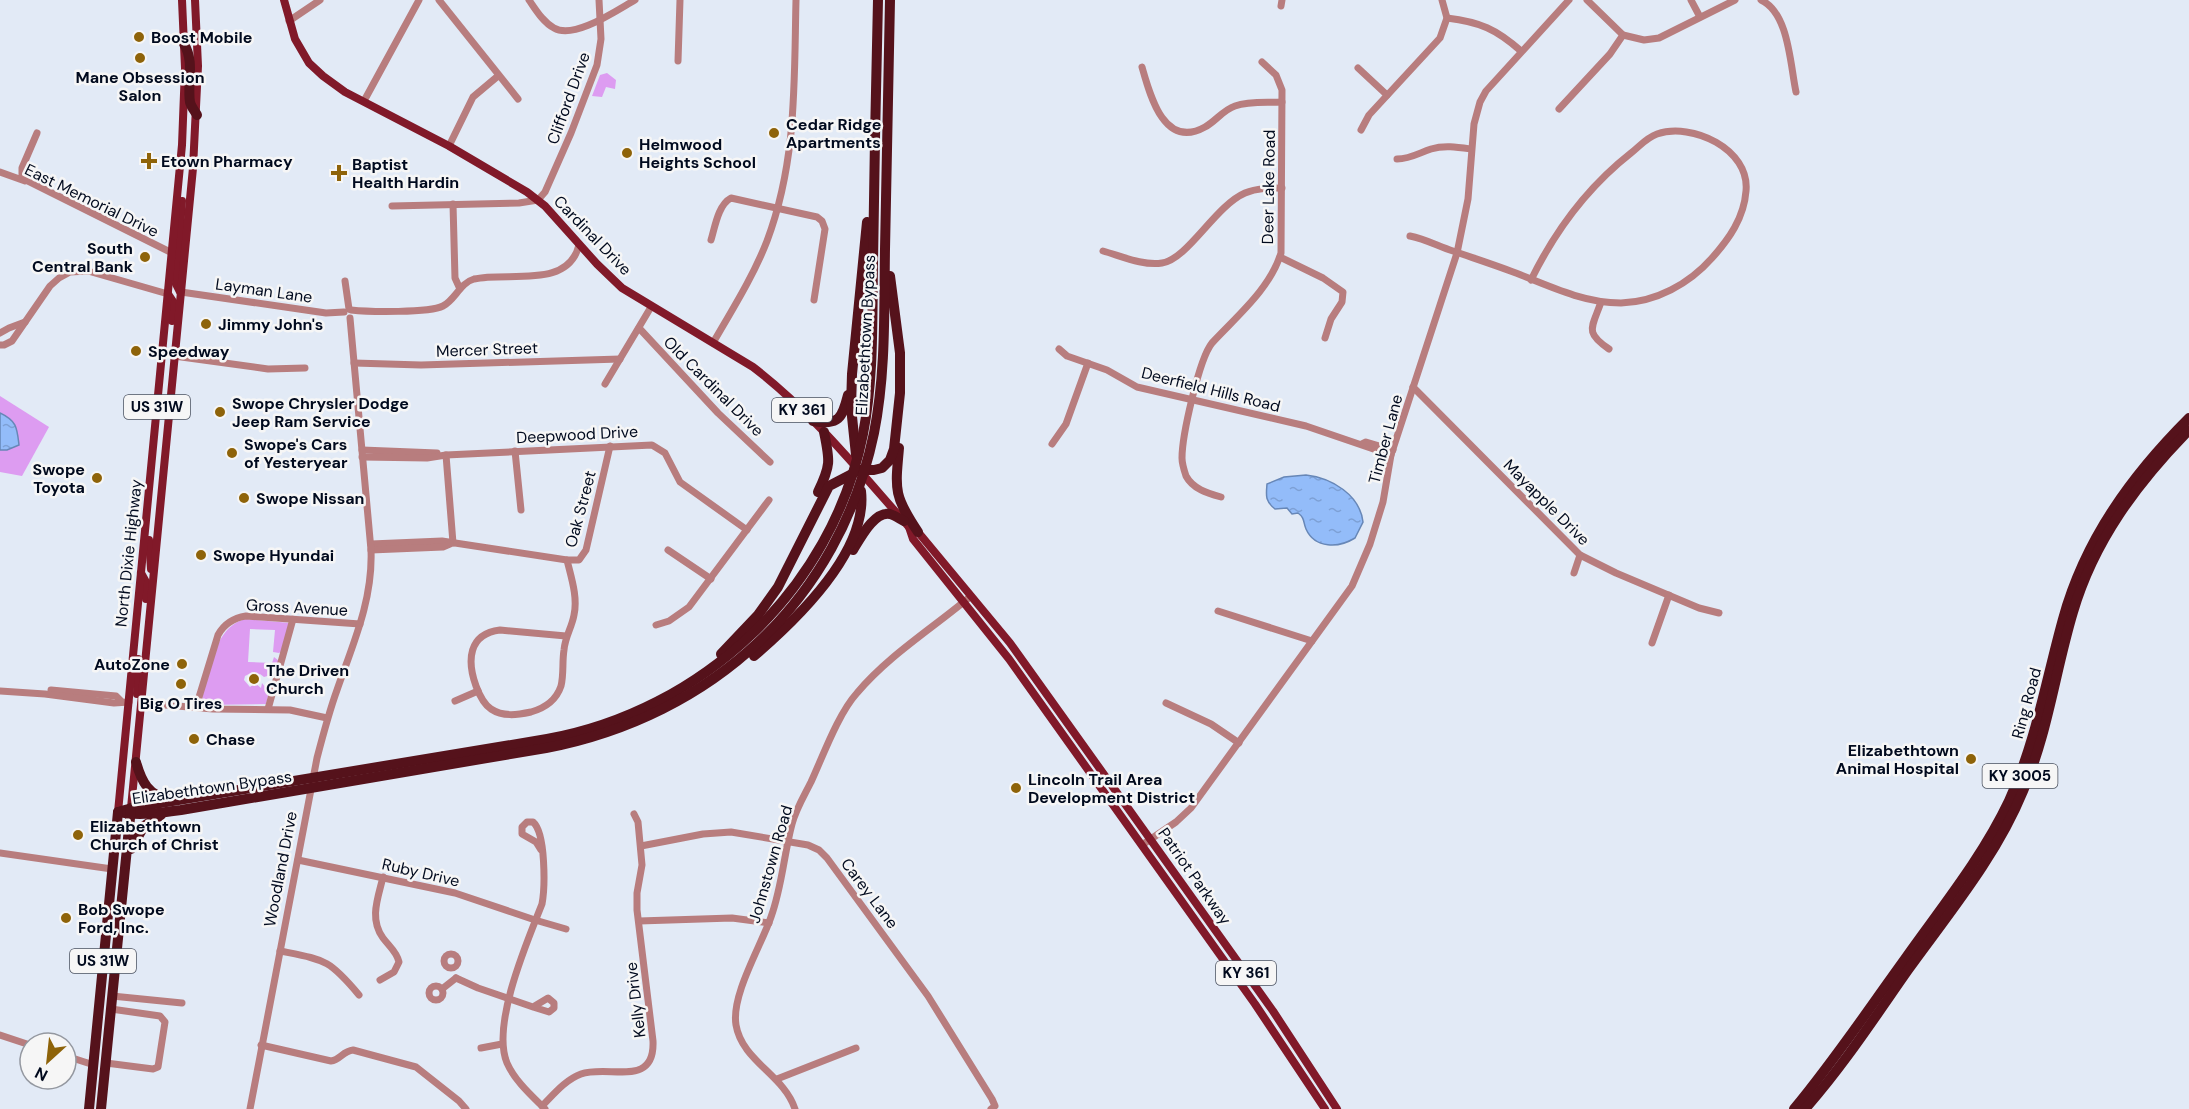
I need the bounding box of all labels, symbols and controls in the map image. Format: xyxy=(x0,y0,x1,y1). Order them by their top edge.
place label: Boost Mobile xyxy=(151,27,252,48)
marker: Boost Mobile xyxy=(132,30,146,44)
street label: Clifford Drive xyxy=(542,49,595,147)
marker: Mane Obsession Salon xyxy=(133,51,147,65)
place label: Mane Obsession Salon xyxy=(75,67,205,106)
place label: Cedar Ridge Apartments xyxy=(786,114,881,153)
marker: Cedar Ridge Apartments xyxy=(767,126,781,140)
street label: Deer Lake Road xyxy=(1257,130,1280,244)
place label: Helmwood Heights School xyxy=(639,134,756,173)
marker: Helmwood Heights School xyxy=(620,146,634,160)
place label: Etown Pharmacy xyxy=(161,151,293,172)
marker: Etown Pharmacy xyxy=(142,154,156,168)
place label: Baptist Health Hardin xyxy=(352,154,459,193)
street label: East Memorial Drive xyxy=(21,159,162,242)
marker: Baptist Health Hardin xyxy=(330,164,348,182)
street label: Cardinal Drive xyxy=(549,191,636,280)
place label: South Central Bank xyxy=(32,238,134,277)
marker: South Central Bank xyxy=(138,250,152,264)
street label: Elizabethtown Bypass xyxy=(851,254,880,416)
street label: Layman Lane xyxy=(214,273,314,308)
place label: Jimmy John's xyxy=(218,314,323,335)
marker: Jimmy John's xyxy=(199,317,213,331)
street label: Old Cardinal Drive xyxy=(659,332,768,441)
street label: Mercer Street xyxy=(436,337,538,362)
place label: Speedway xyxy=(148,341,230,362)
marker: Speedway xyxy=(129,344,143,358)
street label: Deerfield Hills Road xyxy=(1139,362,1283,417)
street label: Timber Lane xyxy=(1363,392,1408,486)
place label: Swope Chrysler Dodge Jeep Ram Service xyxy=(232,393,409,432)
road number: US 31W xyxy=(124,395,190,419)
road number: KY 361 xyxy=(772,398,832,422)
marker: Swope Chrysler Dodge Jeep Ram Service xyxy=(213,405,227,419)
street label: Deepwood Drive xyxy=(516,421,638,448)
place label: Swope's Cars of Yesteryear xyxy=(244,434,348,473)
marker: Swope's Cars of Yesteryear xyxy=(225,446,239,460)
street label: Mayapple Drive xyxy=(1499,455,1594,550)
place label: Swope Toyota xyxy=(33,459,85,498)
street label: Oak Street xyxy=(560,468,601,550)
marker: Swope Toyota xyxy=(90,471,104,485)
street label: North Dixie Highway xyxy=(110,478,147,628)
place label: Swope Nissan xyxy=(256,488,364,509)
marker: Swope Nissan xyxy=(237,491,251,505)
place label: Swope Hyundai xyxy=(213,545,334,566)
marker: Swope Hyundai xyxy=(194,548,208,562)
street label: Gross Avenue xyxy=(246,594,348,621)
place label: AutoZone xyxy=(94,654,170,675)
marker: AutoZone xyxy=(175,657,189,671)
place label: The Driven Church xyxy=(266,660,349,699)
street label: Ring Road xyxy=(2007,665,2046,741)
marker: The Driven Church xyxy=(247,672,261,686)
marker: Big O Tires xyxy=(174,677,188,691)
place label: Big O Tires xyxy=(140,693,222,714)
place label: Chase xyxy=(206,729,255,750)
marker: Chase xyxy=(187,732,201,746)
place label: Elizabethtown Animal Hospital xyxy=(1836,740,1959,779)
marker: Elizabethtown Animal Hospital xyxy=(1964,752,1978,766)
road number: KY 3005 xyxy=(1982,764,2058,788)
street label: Elizabethtown Bypass xyxy=(131,766,293,809)
place label: Lincoln Trail Area Development District xyxy=(1028,769,1195,808)
marker: Lincoln Trail Area Development District xyxy=(1009,781,1023,795)
street label: Johnstown Road xyxy=(744,803,797,926)
street label: Woodland Drive xyxy=(259,810,302,929)
place label: Elizabethtown Church of Christ xyxy=(90,816,219,855)
street label: Patriot Parkway xyxy=(1153,824,1236,929)
marker: Elizabethtown Church of Christ xyxy=(71,828,85,842)
street label: Ruby Drive xyxy=(380,853,462,892)
street label: Carey Lane xyxy=(836,854,903,933)
place label: Bob Swope Ford, Inc. xyxy=(78,899,165,938)
marker: Bob Swope Ford, Inc. xyxy=(59,911,73,925)
road number: US 31W xyxy=(70,949,136,973)
street label: Kelly Drive xyxy=(620,961,651,1039)
road number: KY 361 xyxy=(1216,961,1276,985)
north arrow xyxy=(18,1031,78,1091)
text: N xyxy=(31,1062,51,1086)

